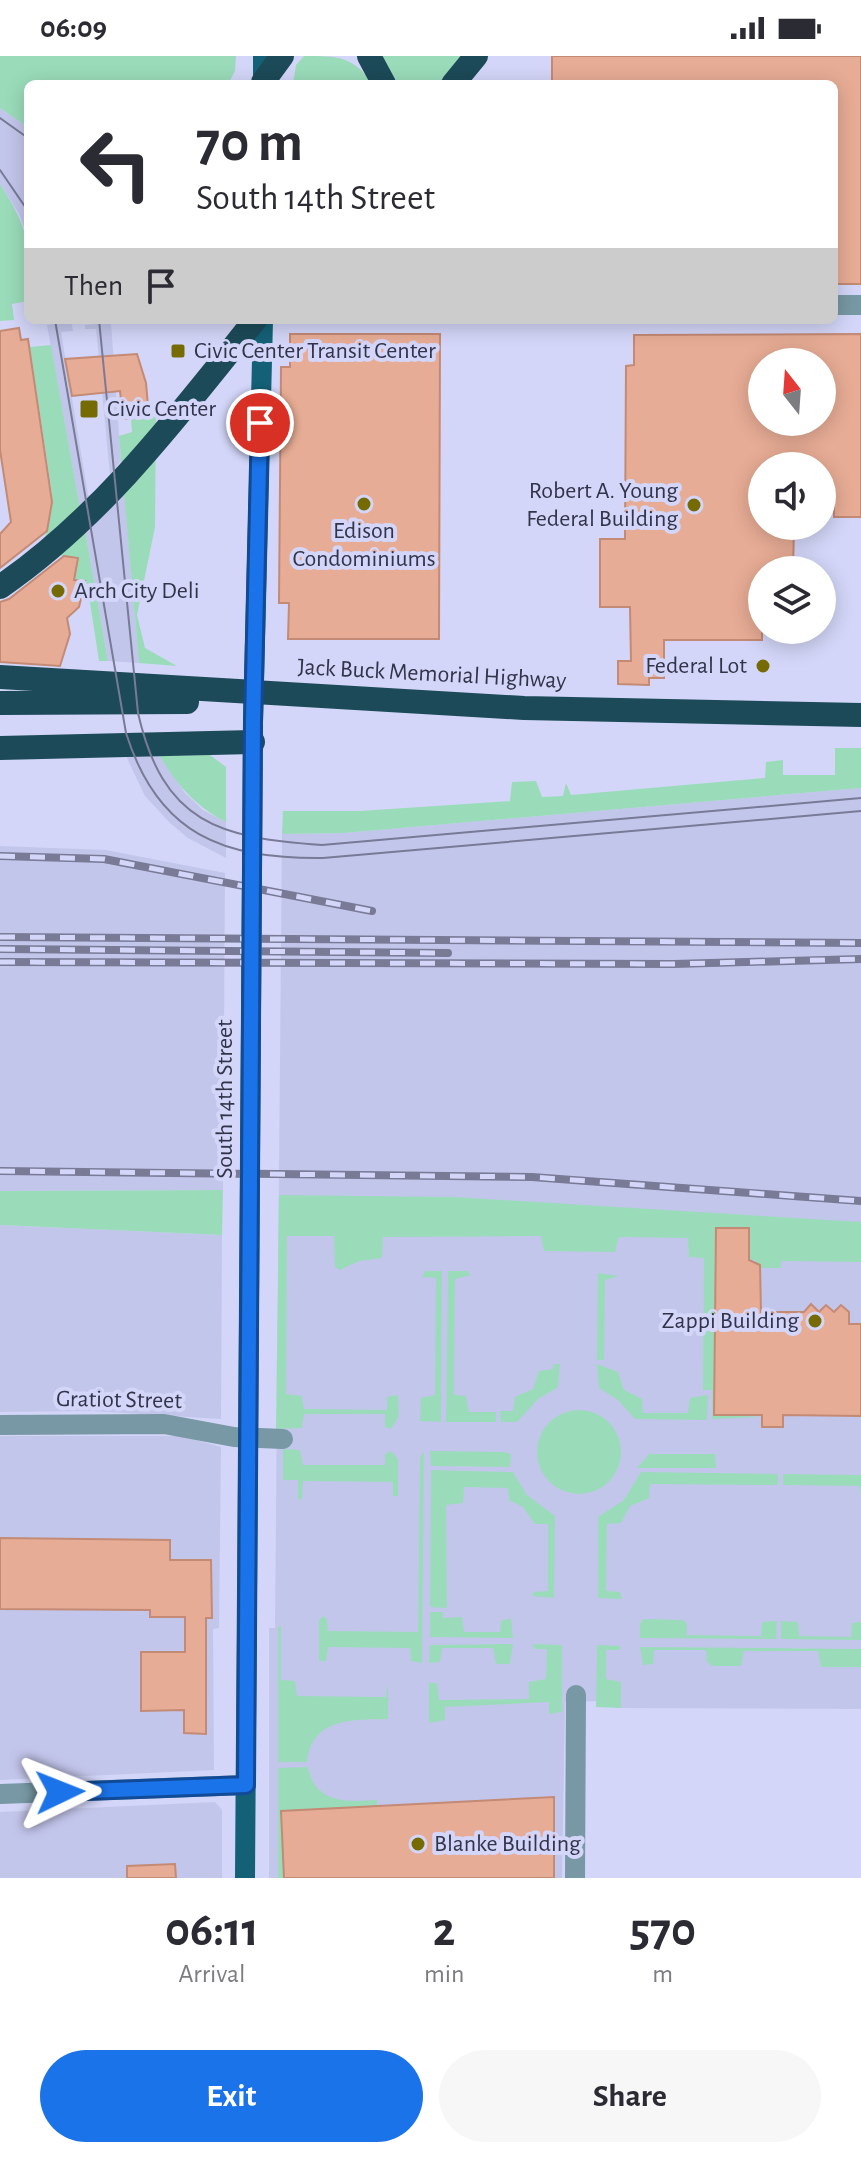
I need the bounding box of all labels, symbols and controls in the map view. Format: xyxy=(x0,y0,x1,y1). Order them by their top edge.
text: 06:09 xyxy=(40,13,107,43)
icon: left xyxy=(64,112,168,216)
text: 70 m xyxy=(196,115,303,171)
text: South 14th Street xyxy=(196,180,435,216)
icon: arrive xyxy=(139,264,183,308)
text: Then xyxy=(64,271,123,301)
place label: Civic Center Transit Center xyxy=(194,339,436,363)
marker: Civic Center Transit Center xyxy=(169,342,187,360)
north arrow xyxy=(748,348,836,436)
map controls xyxy=(748,348,836,644)
pin xyxy=(226,389,294,457)
place label: Civic Center xyxy=(107,397,216,421)
marker: Civic Center xyxy=(78,398,100,420)
icon: arrive xyxy=(238,401,282,445)
button: sound xyxy=(748,452,836,540)
place label: Robert A. Young Federal Building xyxy=(526,479,678,531)
marker: Edison Condominiums xyxy=(355,495,373,513)
marker: Robert A. Young Federal Building xyxy=(685,496,703,514)
place label: Edison Condominiums xyxy=(292,519,436,571)
button: layers xyxy=(748,556,836,644)
place label: Arch City Deli xyxy=(74,579,200,603)
marker: Arch City Deli xyxy=(49,582,67,600)
place label: Federal Lot xyxy=(645,654,747,678)
street label: Jack Buck Memorial Highway xyxy=(297,655,567,693)
marker: Federal Lot xyxy=(754,657,772,675)
street label: South 14th Street xyxy=(213,1019,237,1179)
place label: Zappi Building xyxy=(662,1309,799,1333)
marker: Zappi Building xyxy=(806,1312,824,1330)
street label: Gratiot Street xyxy=(56,1387,182,1413)
position arrow xyxy=(18,1750,102,1834)
place label: Blanke Building xyxy=(434,1832,581,1856)
marker: Blanke Building xyxy=(409,1835,427,1853)
text: 06:11 xyxy=(165,1907,259,1955)
text: 2 xyxy=(433,1907,455,1955)
text: 570 xyxy=(629,1907,696,1955)
text: Arrival xyxy=(179,1961,245,1987)
text: min xyxy=(424,1961,464,1987)
text: m xyxy=(652,1961,673,1987)
button: Exit xyxy=(40,2050,423,2142)
button: Share xyxy=(439,2050,821,2142)

